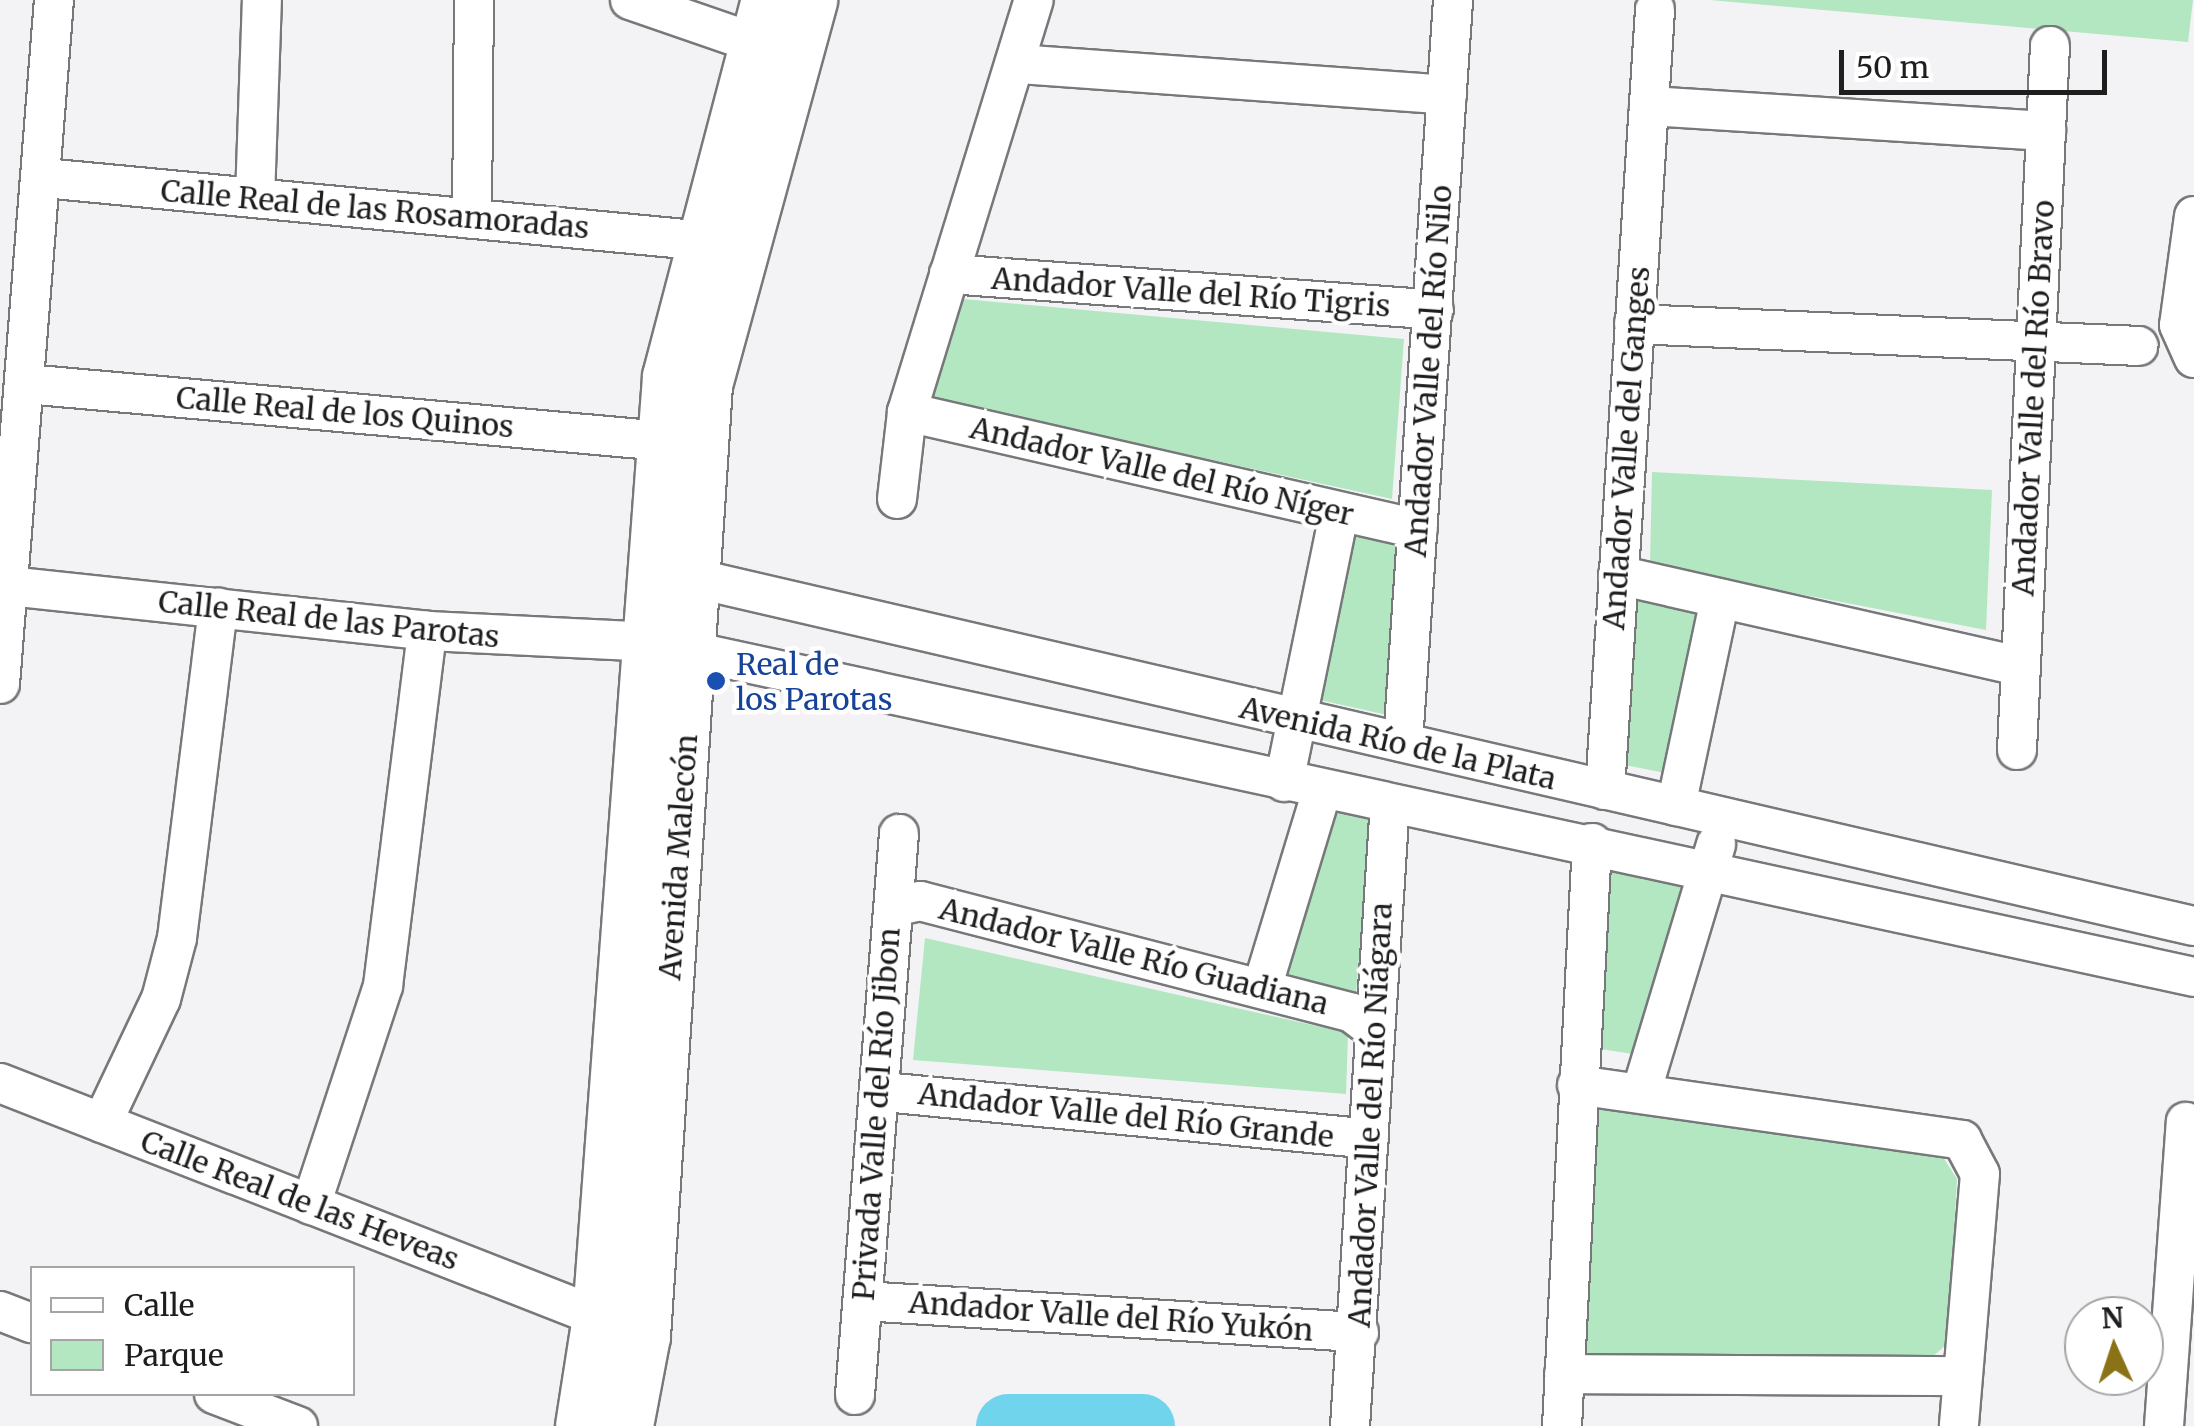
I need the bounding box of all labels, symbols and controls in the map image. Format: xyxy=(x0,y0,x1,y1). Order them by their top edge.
scale bar xyxy=(1844,30,2112,92)
text: 50 m xyxy=(1856,48,1929,86)
street label: Calle Real de las Rosamoradas xyxy=(159,172,591,246)
street label: Andador Valle del Río Nilo xyxy=(1397,184,1459,558)
street label: Andador Valle del Río Bravo xyxy=(2005,199,2061,597)
street label: Andador Valle del Río Tigris xyxy=(990,260,1392,324)
street label: Andador Valle del Ganges xyxy=(1595,265,1657,631)
street label: Calle Real de los Quinos xyxy=(175,379,515,445)
street label: Andador Valle del Río Níger xyxy=(967,409,1357,533)
street label: Calle Real de las Parotas xyxy=(157,583,501,655)
place label: Real de los Parotas xyxy=(736,646,892,716)
marker: Real de los Parotas xyxy=(705,670,727,692)
street label: Avenida Río de la Plata xyxy=(1236,689,1560,797)
street label: Avenida Malecón xyxy=(651,733,705,981)
street label: Andador Valle Río Guadiana xyxy=(936,890,1332,1022)
street label: Andador Valle del Río Niágara xyxy=(1341,902,1399,1328)
street label: Privada Valle del Río Jibon xyxy=(845,926,907,1302)
street label: Andador Valle del Río Grande xyxy=(916,1075,1336,1155)
street label: Calle Real de las Heveas xyxy=(136,1123,464,1277)
legend xyxy=(30,1266,355,1396)
street label: Andador Valle del Río Yukón xyxy=(908,1284,1314,1348)
text: Calle xyxy=(124,1286,194,1324)
north arrow xyxy=(2064,1296,2164,1396)
text: N xyxy=(2101,1299,2125,1337)
text: Parque xyxy=(124,1336,224,1374)

